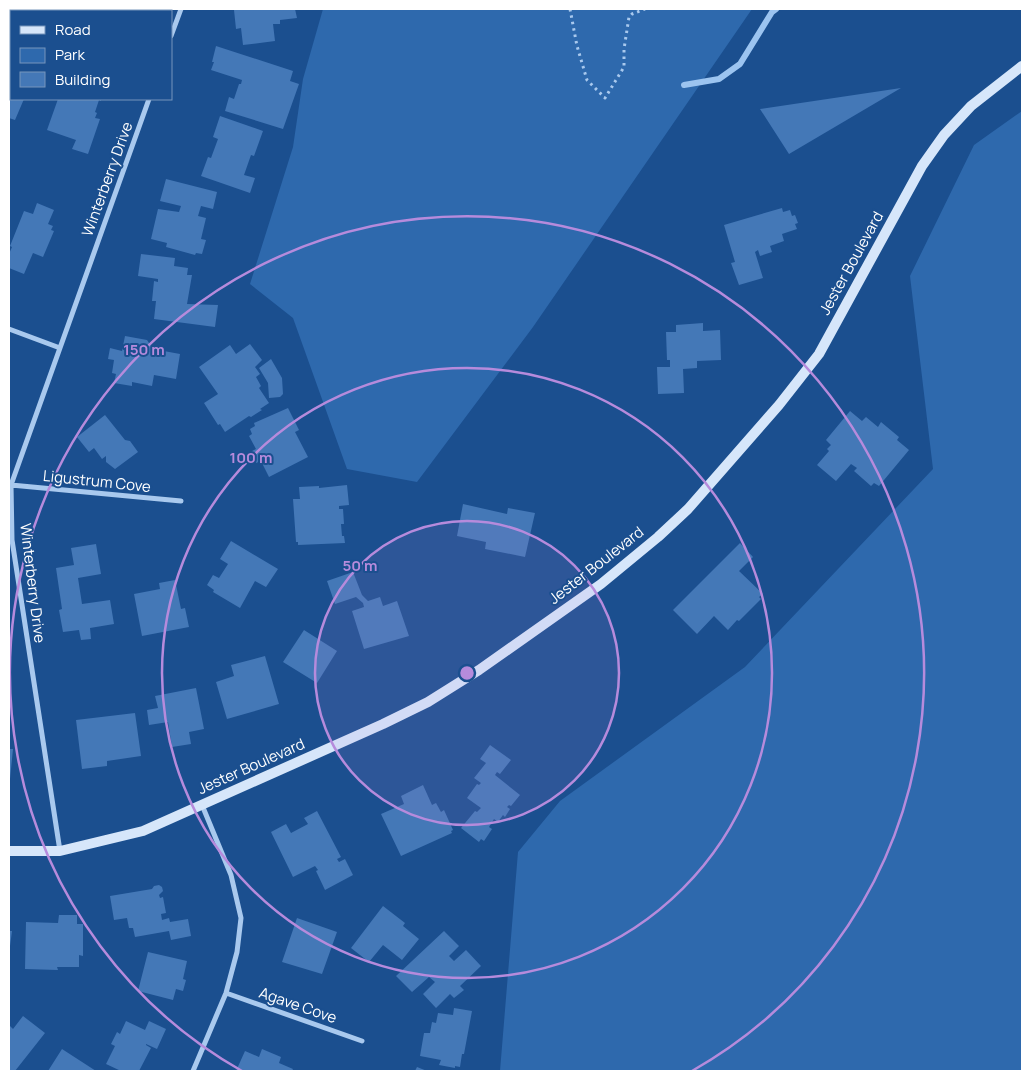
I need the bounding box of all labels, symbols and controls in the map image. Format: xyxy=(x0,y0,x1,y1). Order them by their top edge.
legend xyxy=(10,10,172,100)
text: Road xyxy=(55,19,91,40)
text: Park xyxy=(55,44,85,65)
text: Building xyxy=(55,69,110,90)
street label: Winterberry Drive xyxy=(77,119,138,239)
street label: Jester Boulevard xyxy=(814,208,888,318)
text: 150 m xyxy=(123,339,165,360)
text: 100 m xyxy=(230,447,272,468)
street label: Ligustrum Cove xyxy=(42,465,152,497)
street label: Jester Boulevard xyxy=(544,521,648,609)
street label: Winterberry Drive xyxy=(15,522,51,644)
text: 50 m xyxy=(342,555,378,576)
centre of rings xyxy=(458,664,476,682)
street label: Jester Boulevard xyxy=(194,733,308,799)
street label: Agave Cove xyxy=(256,982,340,1028)

